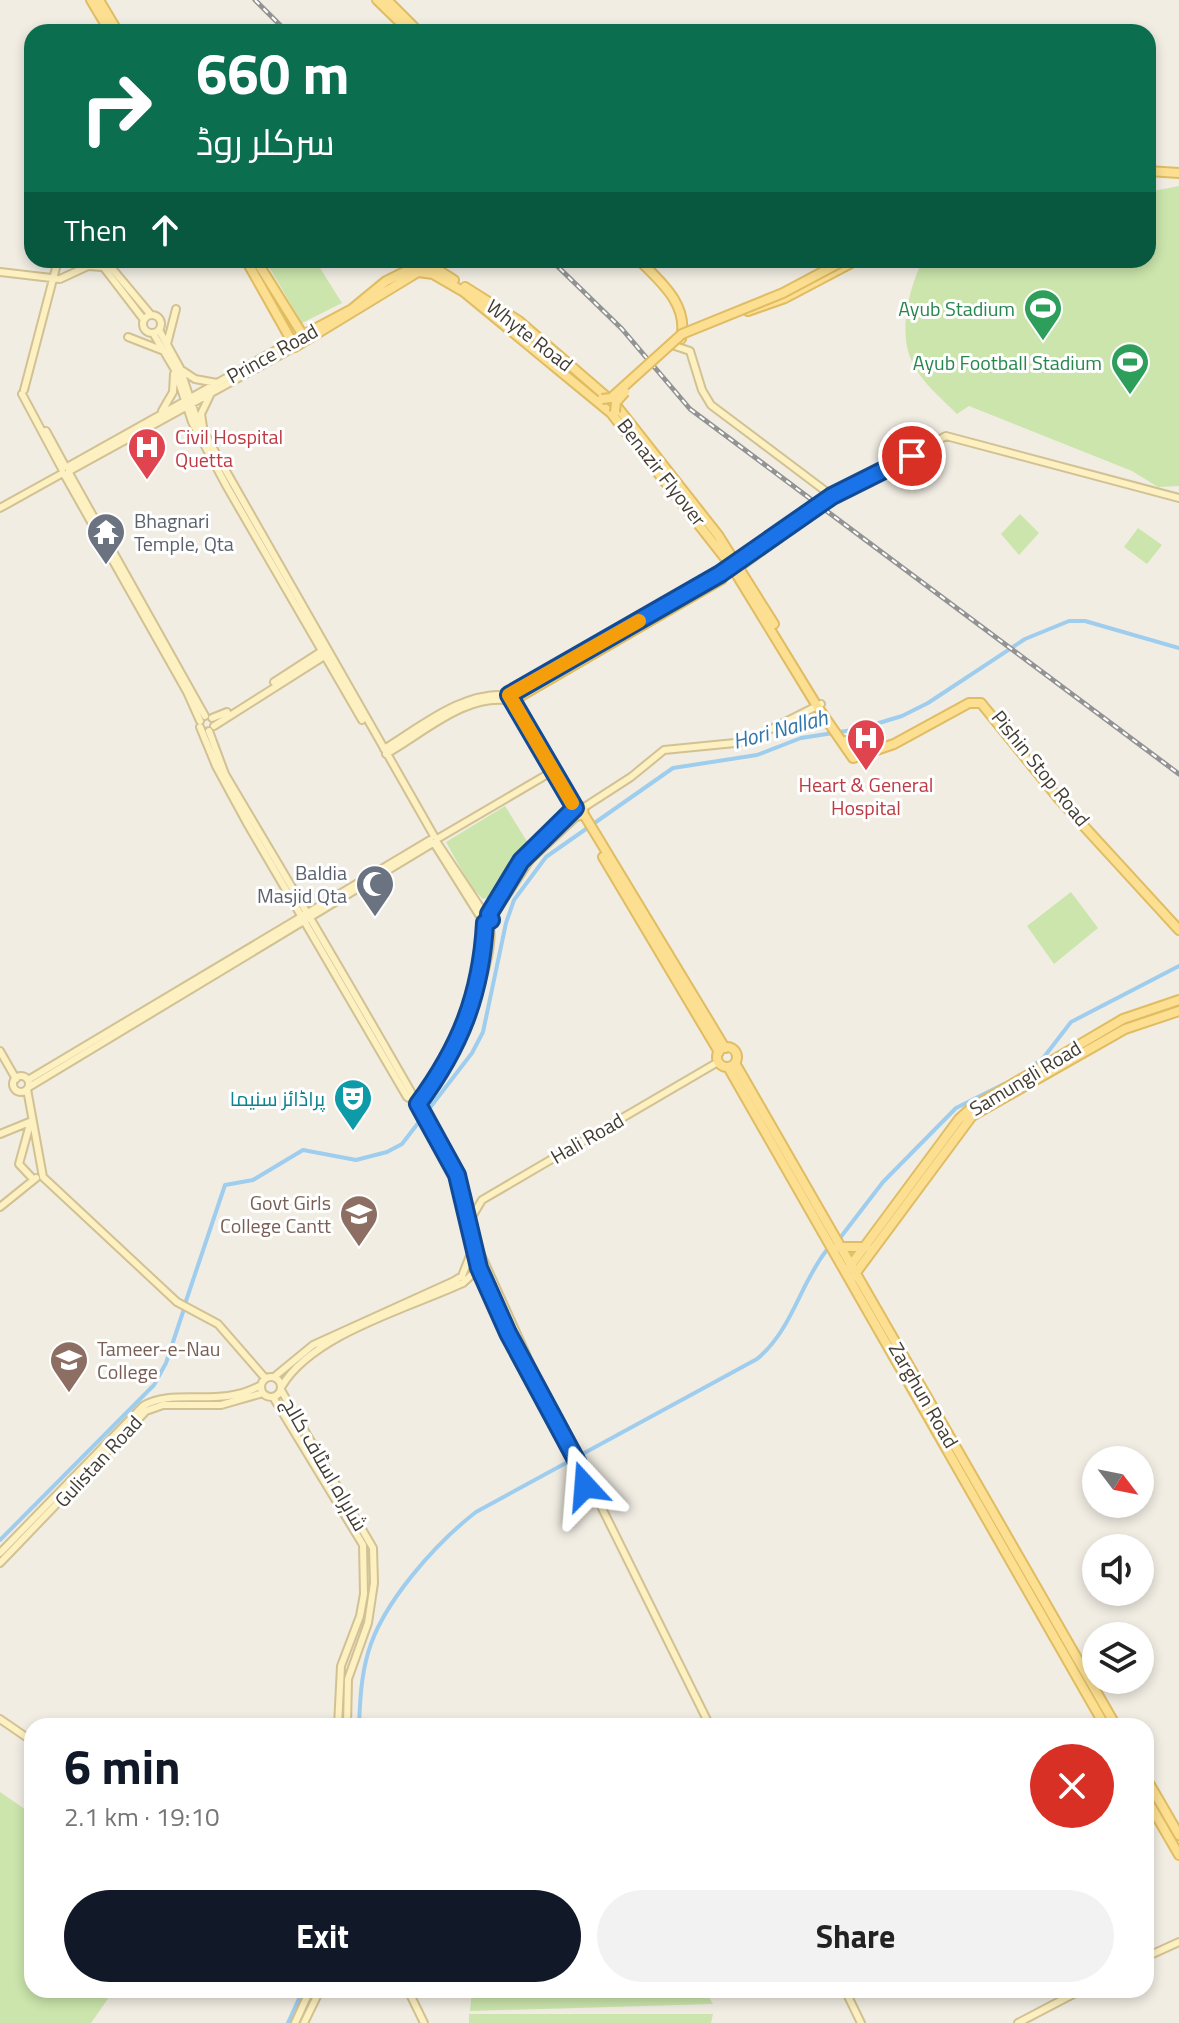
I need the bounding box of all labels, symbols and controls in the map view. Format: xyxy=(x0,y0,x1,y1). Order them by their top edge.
text: 660 m xyxy=(196,31,349,116)
icon: right xyxy=(64,56,168,160)
text: سرکلر روڈ xyxy=(196,114,335,169)
text: Then xyxy=(64,207,127,253)
icon: ahead xyxy=(143,208,187,252)
sports icon: Ayub Stadium xyxy=(1022,287,1064,342)
street label: Whyte Road xyxy=(480,291,580,379)
place label: Ayub Stadium xyxy=(898,293,1015,324)
street label: Prince Road xyxy=(221,315,323,391)
sports icon: Ayub Football Stadium xyxy=(1109,341,1151,396)
place label: Ayub Football Stadium xyxy=(913,347,1102,378)
street label: Benazir Flyover xyxy=(610,411,714,533)
place label: Civil Hospital Quetta xyxy=(175,421,283,475)
pin xyxy=(878,422,946,490)
hospital icon: Civil Hospital Quetta xyxy=(126,426,168,481)
icon: arrive xyxy=(890,434,934,478)
place label: Bhagnari Temple, Qta xyxy=(134,505,234,559)
temple icon: Bhagnari Temple, Qta xyxy=(85,511,127,566)
water label: Hori Nallah xyxy=(729,700,832,758)
street label: Pishin Stop Road xyxy=(984,703,1098,833)
hospital icon: Heart & General Hospital xyxy=(845,717,887,772)
place label: Heart & General Hospital xyxy=(799,769,933,823)
place label: Baldia Masjid Qta xyxy=(257,857,347,911)
mosque icon: Baldia Masjid Qta xyxy=(354,863,396,918)
street label: Samungli Road xyxy=(963,1032,1087,1124)
theatre icon: پراڈائز سنیما xyxy=(332,1077,374,1132)
place label: پراڈائز سنیما xyxy=(230,1083,326,1114)
street label: Hali Road xyxy=(545,1105,629,1171)
place label: Govt Girls College Cantt xyxy=(220,1187,331,1241)
school or university icon: Govt Girls College Cantt xyxy=(338,1193,380,1248)
place label: Tameer-e-Nau College xyxy=(97,1333,220,1387)
street label: Zarghun Road xyxy=(881,1336,967,1454)
school or university icon: Tameer-e-Nau College xyxy=(48,1339,90,1394)
street label: شاہراہ اسٹاف کالج xyxy=(274,1391,376,1537)
street label: Gulistan Road xyxy=(47,1408,149,1514)
position arrow xyxy=(543,1444,627,1528)
north arrow xyxy=(1082,1446,1154,1518)
map controls xyxy=(1082,1446,1154,1694)
button: sound xyxy=(1082,1534,1154,1606)
button: layers xyxy=(1082,1622,1154,1694)
text: 6 min xyxy=(64,1730,181,1803)
button: close xyxy=(1030,1744,1114,1828)
text: 2.1 km · 19:10 xyxy=(64,1797,220,1836)
button: Exit xyxy=(64,1890,581,1982)
button: Share xyxy=(597,1890,1114,1982)

